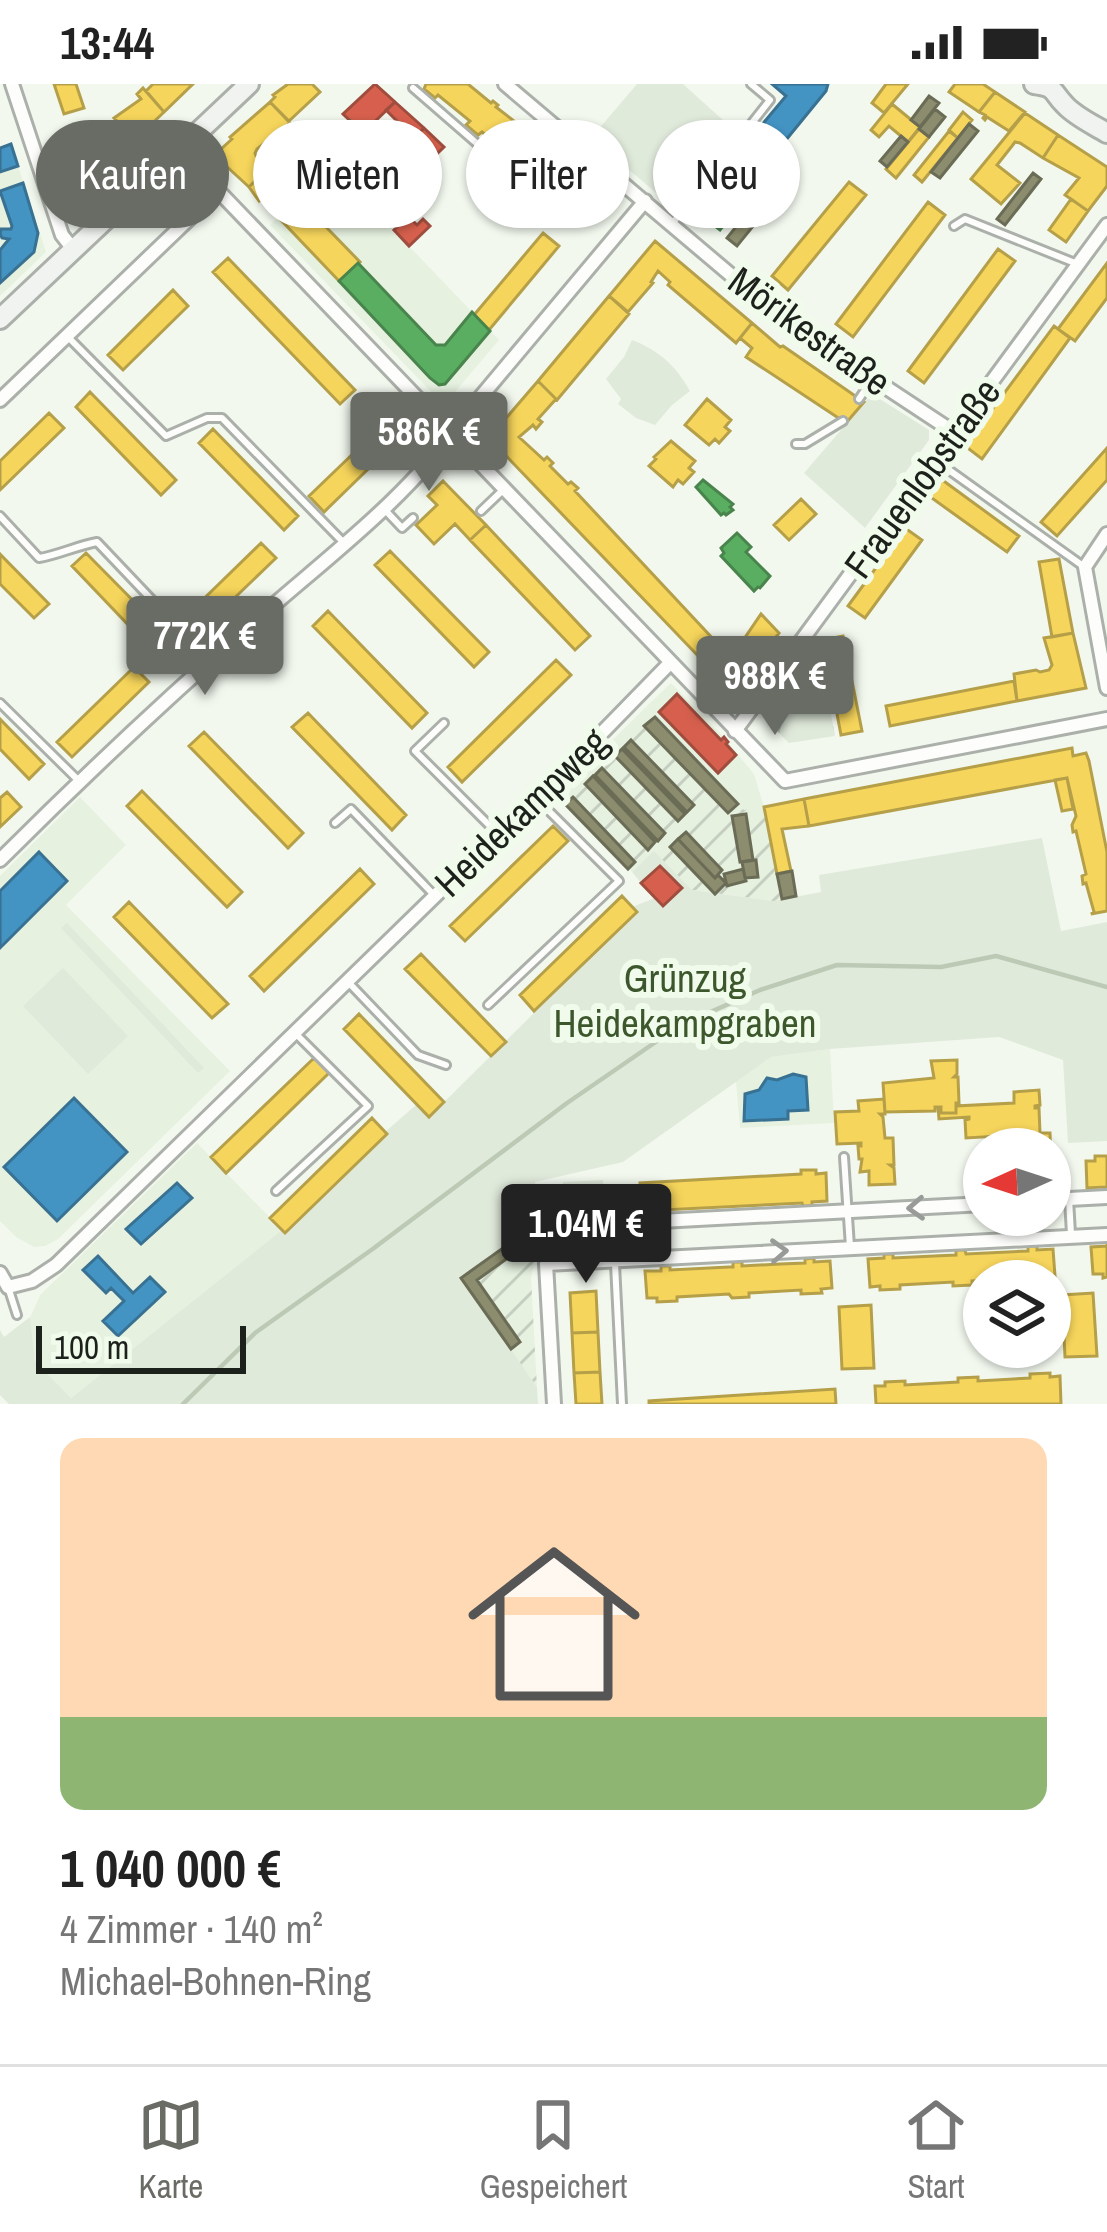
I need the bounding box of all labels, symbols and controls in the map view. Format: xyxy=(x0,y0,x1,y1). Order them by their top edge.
text: 13:44 xyxy=(60,12,154,73)
chip: Kaufen xyxy=(36,120,229,228)
chip: Mieten xyxy=(253,120,442,228)
chip: Filter xyxy=(466,120,629,228)
chip: Neu xyxy=(653,120,800,228)
street label: Mörikestraße xyxy=(719,255,901,407)
street label: Frauenlobstraße xyxy=(832,368,1012,588)
pin: 586K € xyxy=(331,392,527,494)
text: 586K € xyxy=(377,405,481,457)
pin: 772K € xyxy=(107,596,303,698)
text: 772K € xyxy=(153,609,257,661)
pin: 988K € xyxy=(677,636,873,738)
text: 988K € xyxy=(723,649,827,701)
street label: Heidekampweg xyxy=(423,716,619,908)
park label: Grünzug Heidekampgraben xyxy=(553,952,817,1049)
north arrow xyxy=(963,1128,1071,1236)
map controls xyxy=(963,1128,1071,1368)
pin: 1.04M € xyxy=(475,1184,697,1286)
one-way arrow xyxy=(906,1195,925,1221)
text: 1.04M € xyxy=(528,1197,644,1249)
one-way arrow xyxy=(770,1239,789,1265)
button: layers xyxy=(963,1260,1071,1368)
scale bar xyxy=(36,1320,246,1373)
text: 100 m xyxy=(54,1325,129,1369)
icon: home xyxy=(446,1516,662,1732)
text: 1 040 000 € xyxy=(60,1834,281,1903)
text: 4 Zimmer · 140 m² xyxy=(60,1903,323,1955)
text: Michael-Bohnen-Ring xyxy=(60,1955,371,2007)
tab: Karte xyxy=(138,2092,204,2208)
tab: Gespeichert xyxy=(480,2092,627,2208)
tab: Start xyxy=(903,2092,969,2208)

